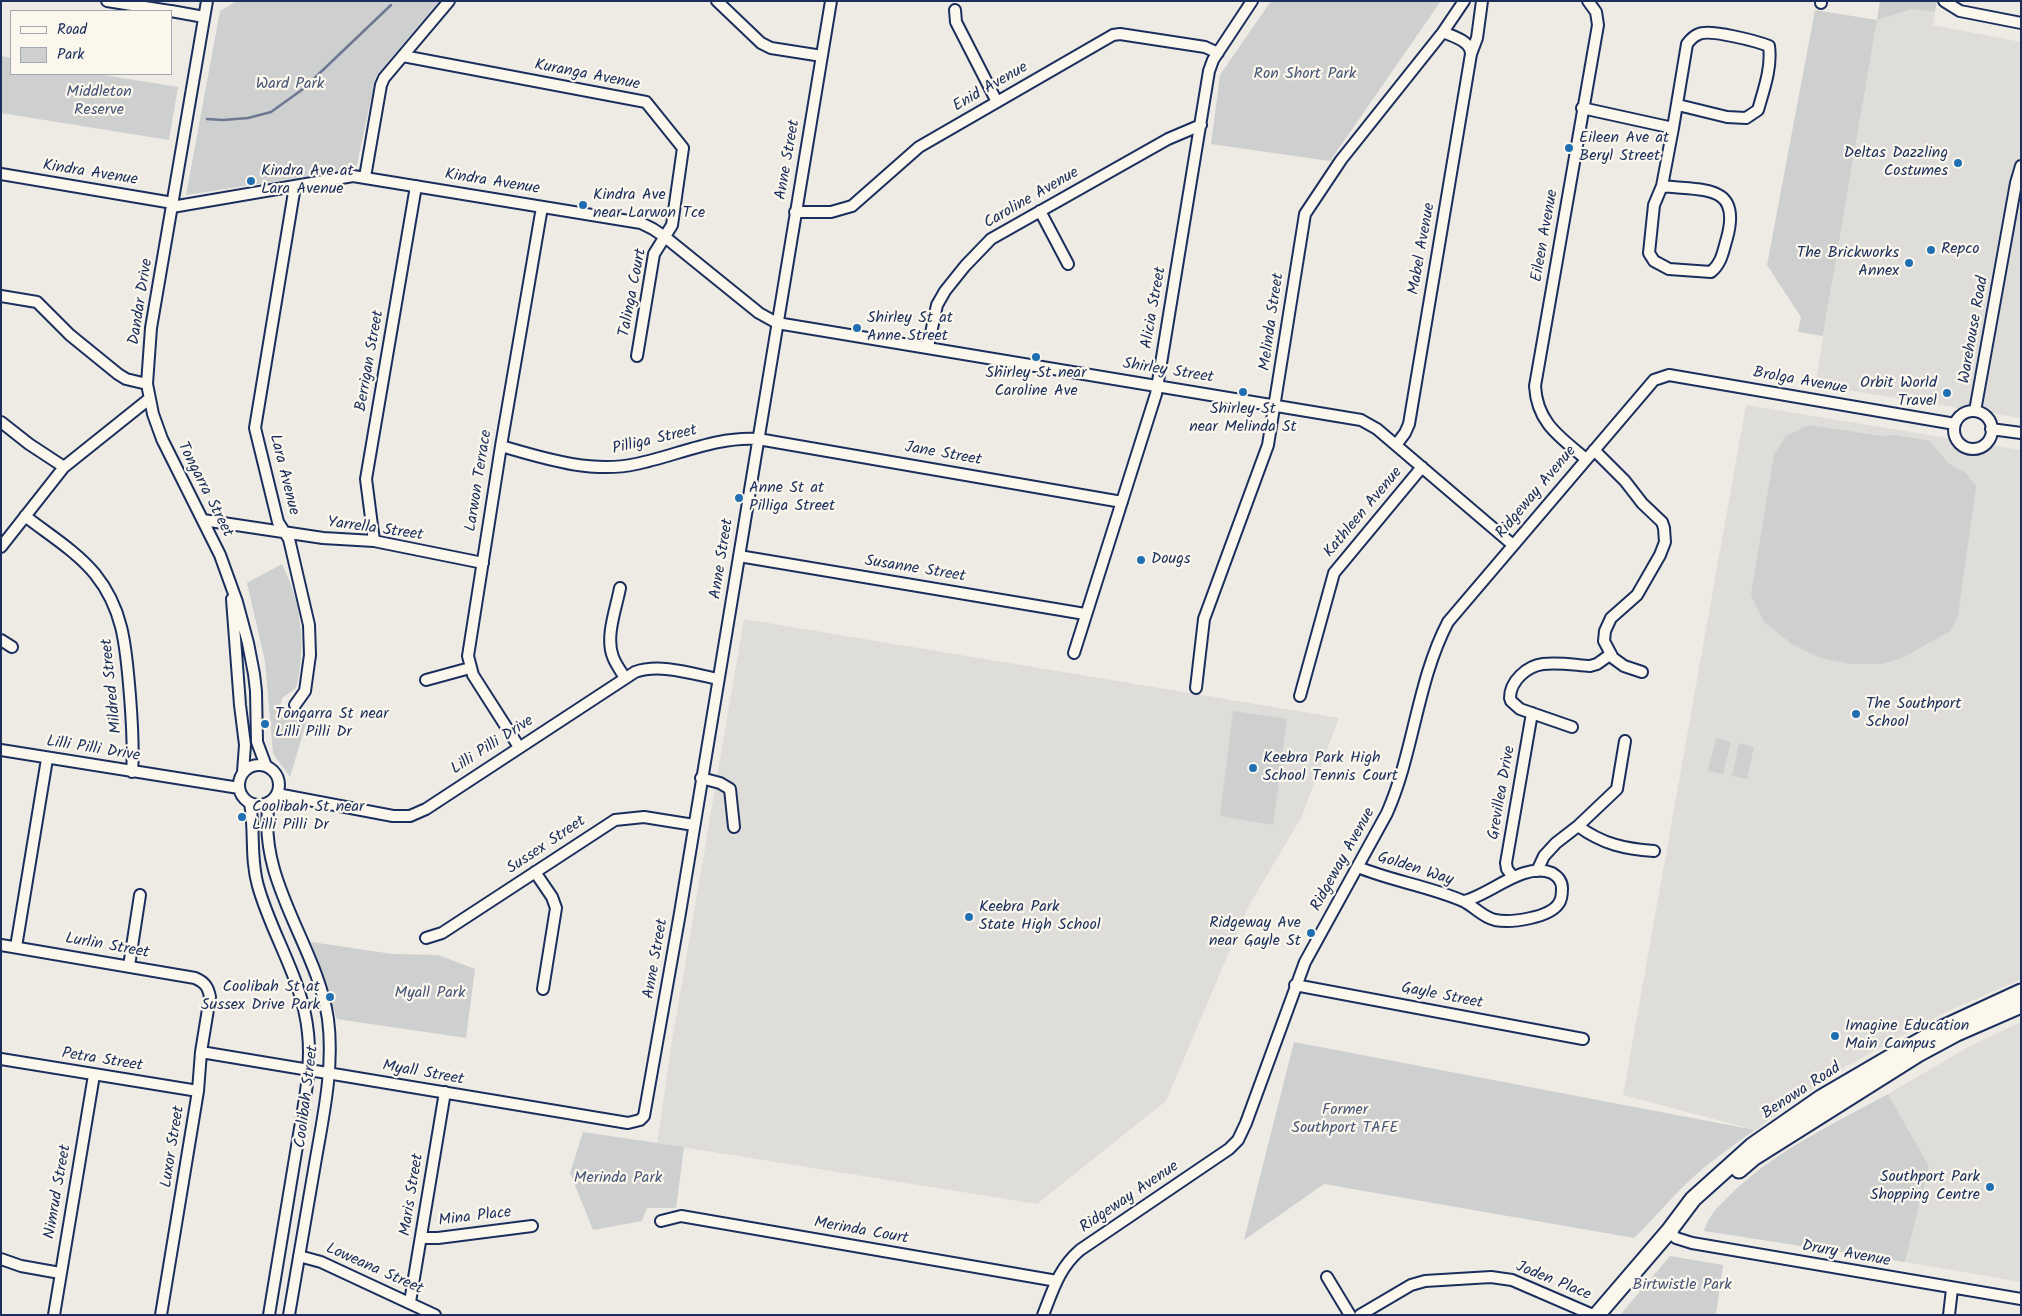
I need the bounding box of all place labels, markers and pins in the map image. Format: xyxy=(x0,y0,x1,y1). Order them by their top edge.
place label: Eileen Ave at Beryl Street xyxy=(1579,129,1669,167)
marker: Eileen Ave at Beryl Street xyxy=(1563,142,1575,154)
place label: Deltas Dazzling Costumes xyxy=(1844,144,1948,182)
marker: Deltas Dazzling Costumes xyxy=(1952,157,1964,169)
place label: Kindra Ave at Lara Avenue xyxy=(261,162,354,200)
marker: Kindra Ave at Lara Avenue xyxy=(245,175,257,187)
place label: Kindra Ave near Larwon Tce xyxy=(593,186,705,224)
marker: Kindra Ave near Larwon Tce xyxy=(577,199,589,211)
place label: Repco xyxy=(1941,240,1980,260)
place label: The Brickworks Annex xyxy=(1797,244,1899,282)
marker: Repco xyxy=(1925,244,1937,256)
marker: The Brickworks Annex xyxy=(1903,257,1915,269)
place label: Shirley St at Anne Street xyxy=(867,309,953,347)
marker: Shirley St at Anne Street xyxy=(851,322,863,334)
marker: Shirley St near Caroline Ave xyxy=(1030,351,1042,363)
place label: Shirley St near Caroline Ave xyxy=(986,364,1086,402)
place label: Orbit World Travel xyxy=(1860,374,1937,412)
marker: Shirley St near Melinda St xyxy=(1237,386,1249,398)
marker: Orbit World Travel xyxy=(1941,387,1953,399)
place label: Shirley St near Melinda St xyxy=(1189,400,1297,438)
place label: Anne St at Pilliga Street xyxy=(749,479,835,517)
marker: Anne St at Pilliga Street xyxy=(733,492,745,504)
place label: Dougs xyxy=(1151,550,1191,570)
marker: Dougs xyxy=(1135,554,1147,566)
place label: The Southport School xyxy=(1866,695,1961,733)
place label: Tongarra St near Lilli Pilli Dr xyxy=(275,705,389,743)
marker: The Southport School xyxy=(1850,708,1862,720)
marker: Tongarra St near Lilli Pilli Dr xyxy=(259,718,271,730)
place label: Keebra Park High School Tennis Court xyxy=(1263,749,1398,787)
marker: Keebra Park High School Tennis Court xyxy=(1247,762,1259,774)
place label: Coolibah St near Lilli Pilli Dr xyxy=(252,798,364,836)
marker: Coolibah St near Lilli Pilli Dr xyxy=(236,811,248,823)
place label: Keebra Park State High School xyxy=(979,898,1101,936)
marker: Keebra Park State High School xyxy=(963,911,975,923)
place label: Ridgeway Ave near Gayle St xyxy=(1209,914,1301,952)
marker: Ridgeway Ave near Gayle St xyxy=(1305,927,1317,939)
place label: Coolibah St at Sussex Drive Park xyxy=(201,978,320,1016)
marker: Coolibah St at Sussex Drive Park xyxy=(324,991,336,1003)
place label: Imagine Education Main Campus xyxy=(1845,1017,1969,1055)
marker: Imagine Education Main Campus xyxy=(1829,1030,1841,1042)
place label: Southport Park Shopping Centre xyxy=(1870,1168,1980,1206)
marker: Southport Park Shopping Centre xyxy=(1984,1181,1996,1193)

